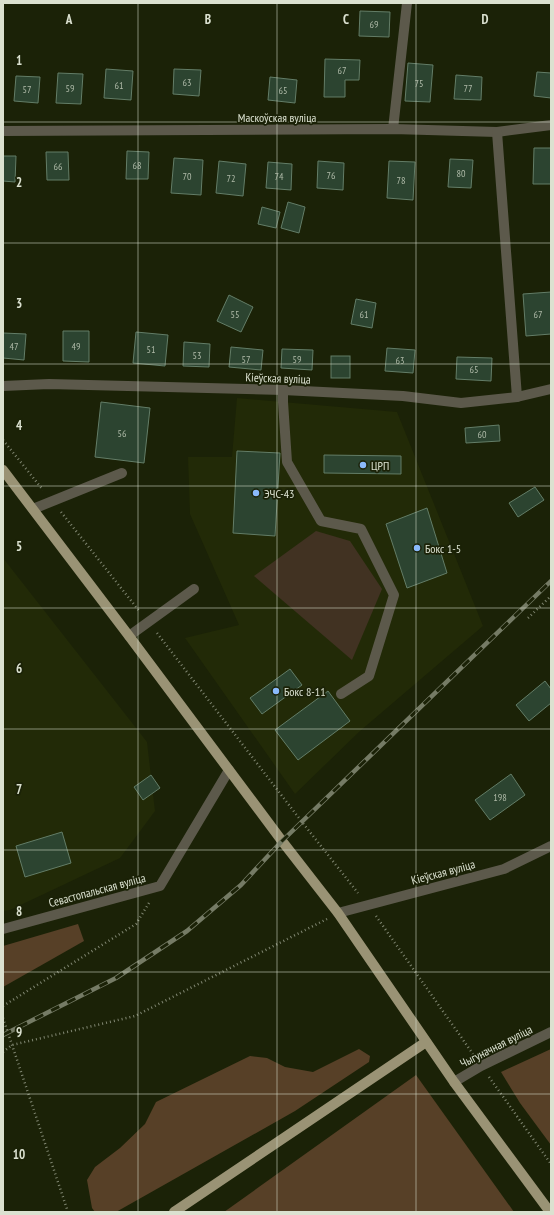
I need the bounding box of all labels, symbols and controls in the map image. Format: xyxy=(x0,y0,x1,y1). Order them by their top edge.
text: A xyxy=(65,11,73,28)
text: B xyxy=(205,11,211,28)
text: C xyxy=(343,11,349,28)
text: D xyxy=(482,11,489,28)
house number: 69 xyxy=(370,18,379,31)
text: 1 xyxy=(16,52,22,69)
house number: 67 xyxy=(338,64,347,77)
house number: 63 xyxy=(183,76,192,89)
house number: 75 xyxy=(415,77,424,90)
house number: 61 xyxy=(115,79,124,92)
house number: 59 xyxy=(66,82,75,95)
house number: 77 xyxy=(464,82,473,95)
house number: 57 xyxy=(23,83,32,96)
house number: 65 xyxy=(279,84,288,97)
street label: Маскоўская вуліца xyxy=(238,110,316,125)
house number: 68 xyxy=(133,159,142,172)
house number: 66 xyxy=(54,160,63,173)
house number: 80 xyxy=(457,167,466,180)
house number: 76 xyxy=(327,169,336,182)
house number: 70 xyxy=(183,170,192,183)
house number: 74 xyxy=(275,170,284,183)
house number: 72 xyxy=(227,172,236,185)
text: 2 xyxy=(16,174,22,191)
house number: 78 xyxy=(397,174,406,187)
text: 3 xyxy=(16,295,22,312)
house number: 55 xyxy=(231,308,240,321)
house number: 61 xyxy=(360,308,369,321)
house number: 67 xyxy=(534,308,543,321)
house number: 47 xyxy=(10,340,19,353)
house number: 49 xyxy=(72,340,81,353)
house number: 51 xyxy=(147,343,156,356)
house number: 53 xyxy=(193,349,202,362)
house number: 57 xyxy=(242,353,251,366)
house number: 59 xyxy=(293,353,302,366)
house number: 63 xyxy=(396,354,405,367)
house number: 65 xyxy=(470,363,479,376)
street label: Кіеўская вуліца xyxy=(245,369,311,387)
text: 4 xyxy=(16,417,23,434)
house number: 56 xyxy=(118,427,127,440)
house number: 60 xyxy=(478,428,487,441)
place label: ЦРП xyxy=(371,458,389,473)
marker: ЦРП xyxy=(358,460,368,470)
place label: ЭЧС-43 xyxy=(264,486,294,501)
marker: ЭЧС-43 xyxy=(251,488,261,498)
text: 5 xyxy=(16,538,22,555)
place label: Бокс 1-5 xyxy=(425,541,461,556)
marker: Бокс 1-5 xyxy=(412,543,422,553)
text: 6 xyxy=(16,660,22,677)
place label: Бокс 8-11 xyxy=(284,684,326,699)
marker: Бокс 8-11 xyxy=(271,686,281,696)
text: 7 xyxy=(16,781,22,798)
house number: 198 xyxy=(493,791,507,804)
street label: Кіеўская вуліца xyxy=(409,856,477,888)
street label: Севастопальская вуліца xyxy=(47,870,147,910)
text: 8 xyxy=(16,903,22,920)
street label: Чыгуначная вуліца xyxy=(457,1021,535,1071)
text: 9 xyxy=(16,1024,22,1041)
text: 10 xyxy=(13,1146,25,1163)

